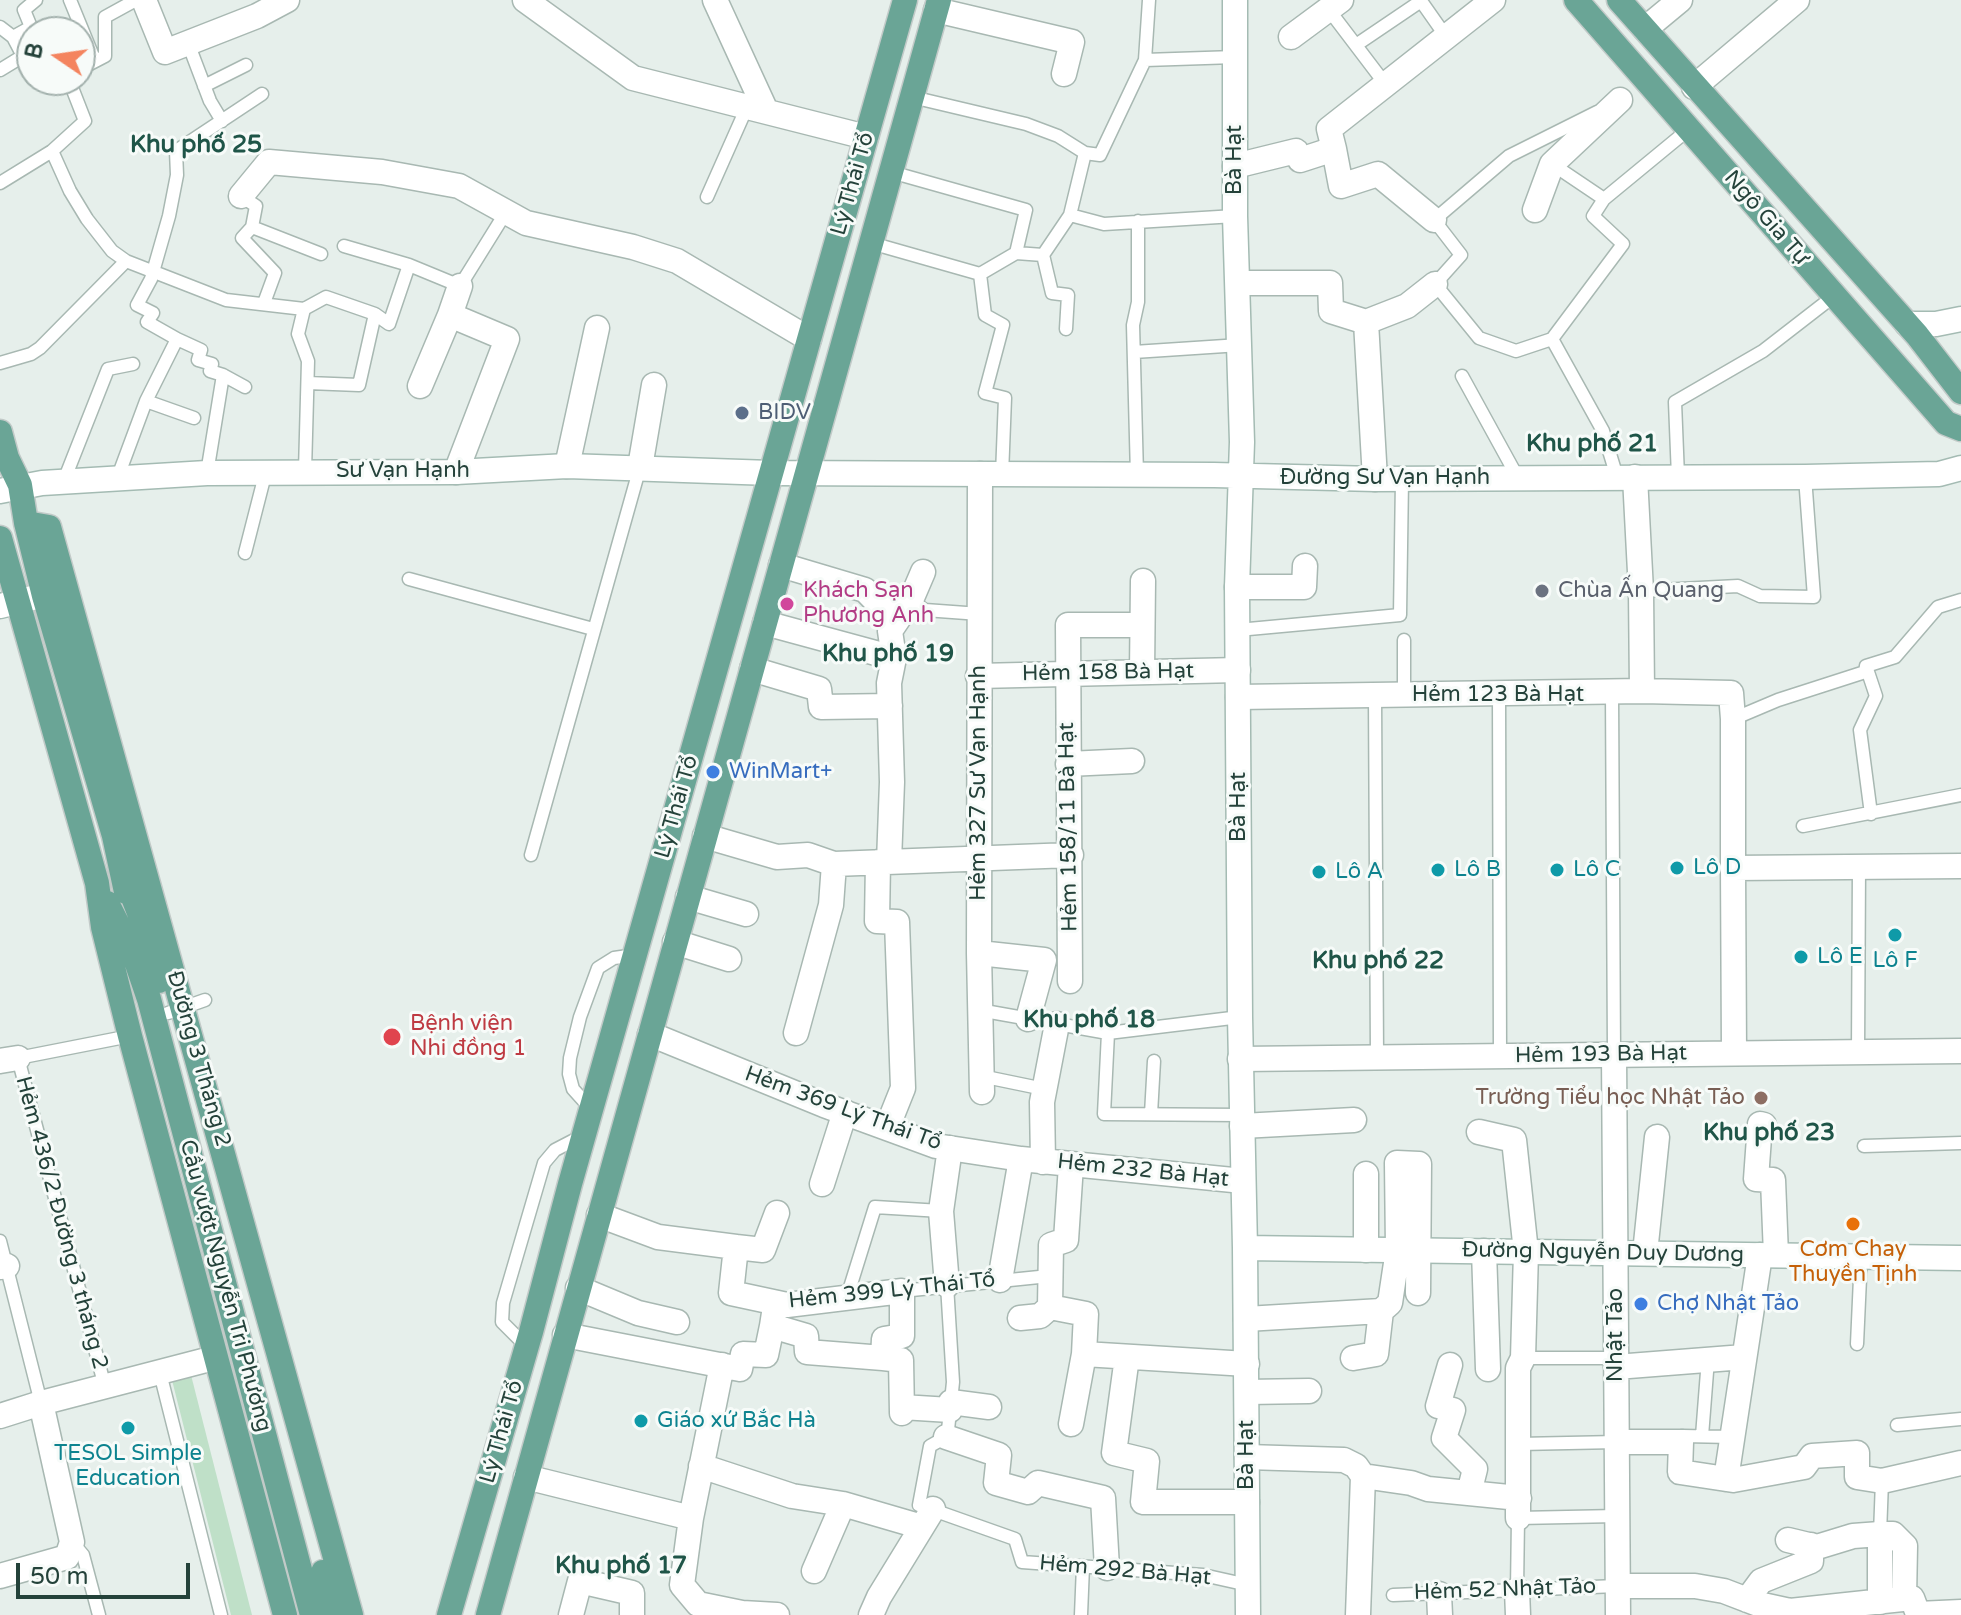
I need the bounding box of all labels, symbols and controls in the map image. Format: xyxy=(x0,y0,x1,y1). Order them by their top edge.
north arrow xyxy=(16,16,96,96)
text: B xyxy=(20,41,49,61)
street label: Bà Hạt xyxy=(1222,125,1248,195)
street label: Lý Thái Tổ xyxy=(826,130,880,238)
district label: Khu phố 25 xyxy=(130,132,262,160)
street label: Ngô Gia Tự xyxy=(1718,165,1814,271)
place label: BIDV xyxy=(758,400,811,426)
marker: BIDV xyxy=(733,404,751,422)
district label: Khu phố 21 xyxy=(1526,431,1658,459)
street label: Sư Vạn Hạnh xyxy=(336,458,470,484)
street label: Đường Sư Vạn Hạnh xyxy=(1280,465,1490,491)
place label: Khách Sạn Phương Anh xyxy=(803,578,934,630)
place label: Chùa Ấn Quang xyxy=(1558,578,1724,604)
marker: Chùa Ấn Quang xyxy=(1533,582,1551,600)
marker: Khách Sạn Phương Anh xyxy=(778,595,796,613)
district label: Khu phố 19 xyxy=(822,641,954,669)
street label: Hẻm 158 Bà Hạt xyxy=(1022,658,1194,688)
street label: Hẻm 327 Sư Vạn Hạnh xyxy=(966,665,992,901)
street label: Hẻm 123 Bà Hạt xyxy=(1412,682,1584,708)
street label: Hẻm 158/11 Bà Hạt xyxy=(1054,722,1084,932)
street label: Lý Thái Tổ xyxy=(650,753,704,861)
place label: WinMart+ xyxy=(729,759,832,785)
marker: WinMart+ xyxy=(704,763,722,781)
street label: Bà Hạt xyxy=(1226,772,1252,842)
place label: Lô D xyxy=(1693,855,1741,881)
place label: Lô B xyxy=(1454,857,1501,883)
place label: Lô C xyxy=(1573,857,1620,883)
place label: Lô A xyxy=(1335,859,1383,885)
marker: Lô D xyxy=(1668,859,1686,877)
marker: Lô B xyxy=(1429,861,1447,879)
marker: Lô C xyxy=(1548,861,1566,879)
marker: Lô A xyxy=(1310,863,1328,881)
marker: Lô F xyxy=(1886,926,1904,944)
place label: Lô E xyxy=(1817,944,1863,970)
district label: Khu phố 22 xyxy=(1312,948,1444,976)
marker: Lô E xyxy=(1792,948,1810,966)
place label: Lô F xyxy=(1872,948,1918,974)
street label: Đường 3 Tháng 2 xyxy=(160,968,236,1150)
district label: Khu phố 18 xyxy=(1023,1007,1155,1035)
place label: Bệnh viện Nhi đồng 1 xyxy=(410,1011,526,1062)
marker: Bệnh viện Nhi đồng 1 xyxy=(381,1026,403,1048)
street label: Hẻm 193 Bà Hạt xyxy=(1515,1040,1687,1070)
street label: Hẻm 369 Lý Thái Tổ xyxy=(741,1061,945,1157)
street label: Hẻm 436/2 Đường 3 tháng 2 xyxy=(9,1074,113,1372)
place label: Trường Tiểu học Nhật Tảo xyxy=(1476,1085,1745,1111)
marker: Trường Tiểu học Nhật Tảo xyxy=(1752,1089,1770,1107)
district label: Khu phố 23 xyxy=(1703,1120,1835,1148)
street label: Cầu vượt Nguyễn Tri Phương xyxy=(173,1137,277,1435)
street label: Hẻm 232 Bà Hạt xyxy=(1056,1149,1230,1193)
marker: Cơm Chay Thuyền Tịnh xyxy=(1844,1215,1862,1233)
street label: Đường Nguyễn Duy Dương xyxy=(1462,1237,1744,1269)
place label: Cơm Chay Thuyền Tịnh xyxy=(1789,1237,1917,1288)
street label: Hẻm 399 Lý Thái Tổ xyxy=(787,1267,997,1315)
street label: Nhật Tảo xyxy=(1603,1288,1629,1382)
place label: Chợ Nhật Tảo xyxy=(1657,1291,1799,1317)
marker: Chợ Nhật Tảo xyxy=(1632,1295,1650,1313)
street label: Lý Thái Tổ xyxy=(475,1378,529,1486)
place label: Giáo xứ Bắc Hà xyxy=(657,1408,816,1434)
marker: Giáo xứ Bắc Hà xyxy=(632,1412,650,1430)
marker: TESOL Simple Education xyxy=(119,1419,137,1437)
street label: Bà Hạt xyxy=(1234,1420,1260,1490)
place label: TESOL Simple Education xyxy=(54,1441,202,1492)
scale bar xyxy=(20,1547,194,1597)
street label: Hẻm 292 Bà Hạt xyxy=(1038,1550,1212,1592)
district label: Khu phố 17 xyxy=(555,1553,687,1581)
text: 50 m xyxy=(30,1562,88,1591)
street label: Hẻm 52 Nhật Tảo xyxy=(1413,1574,1597,1606)

